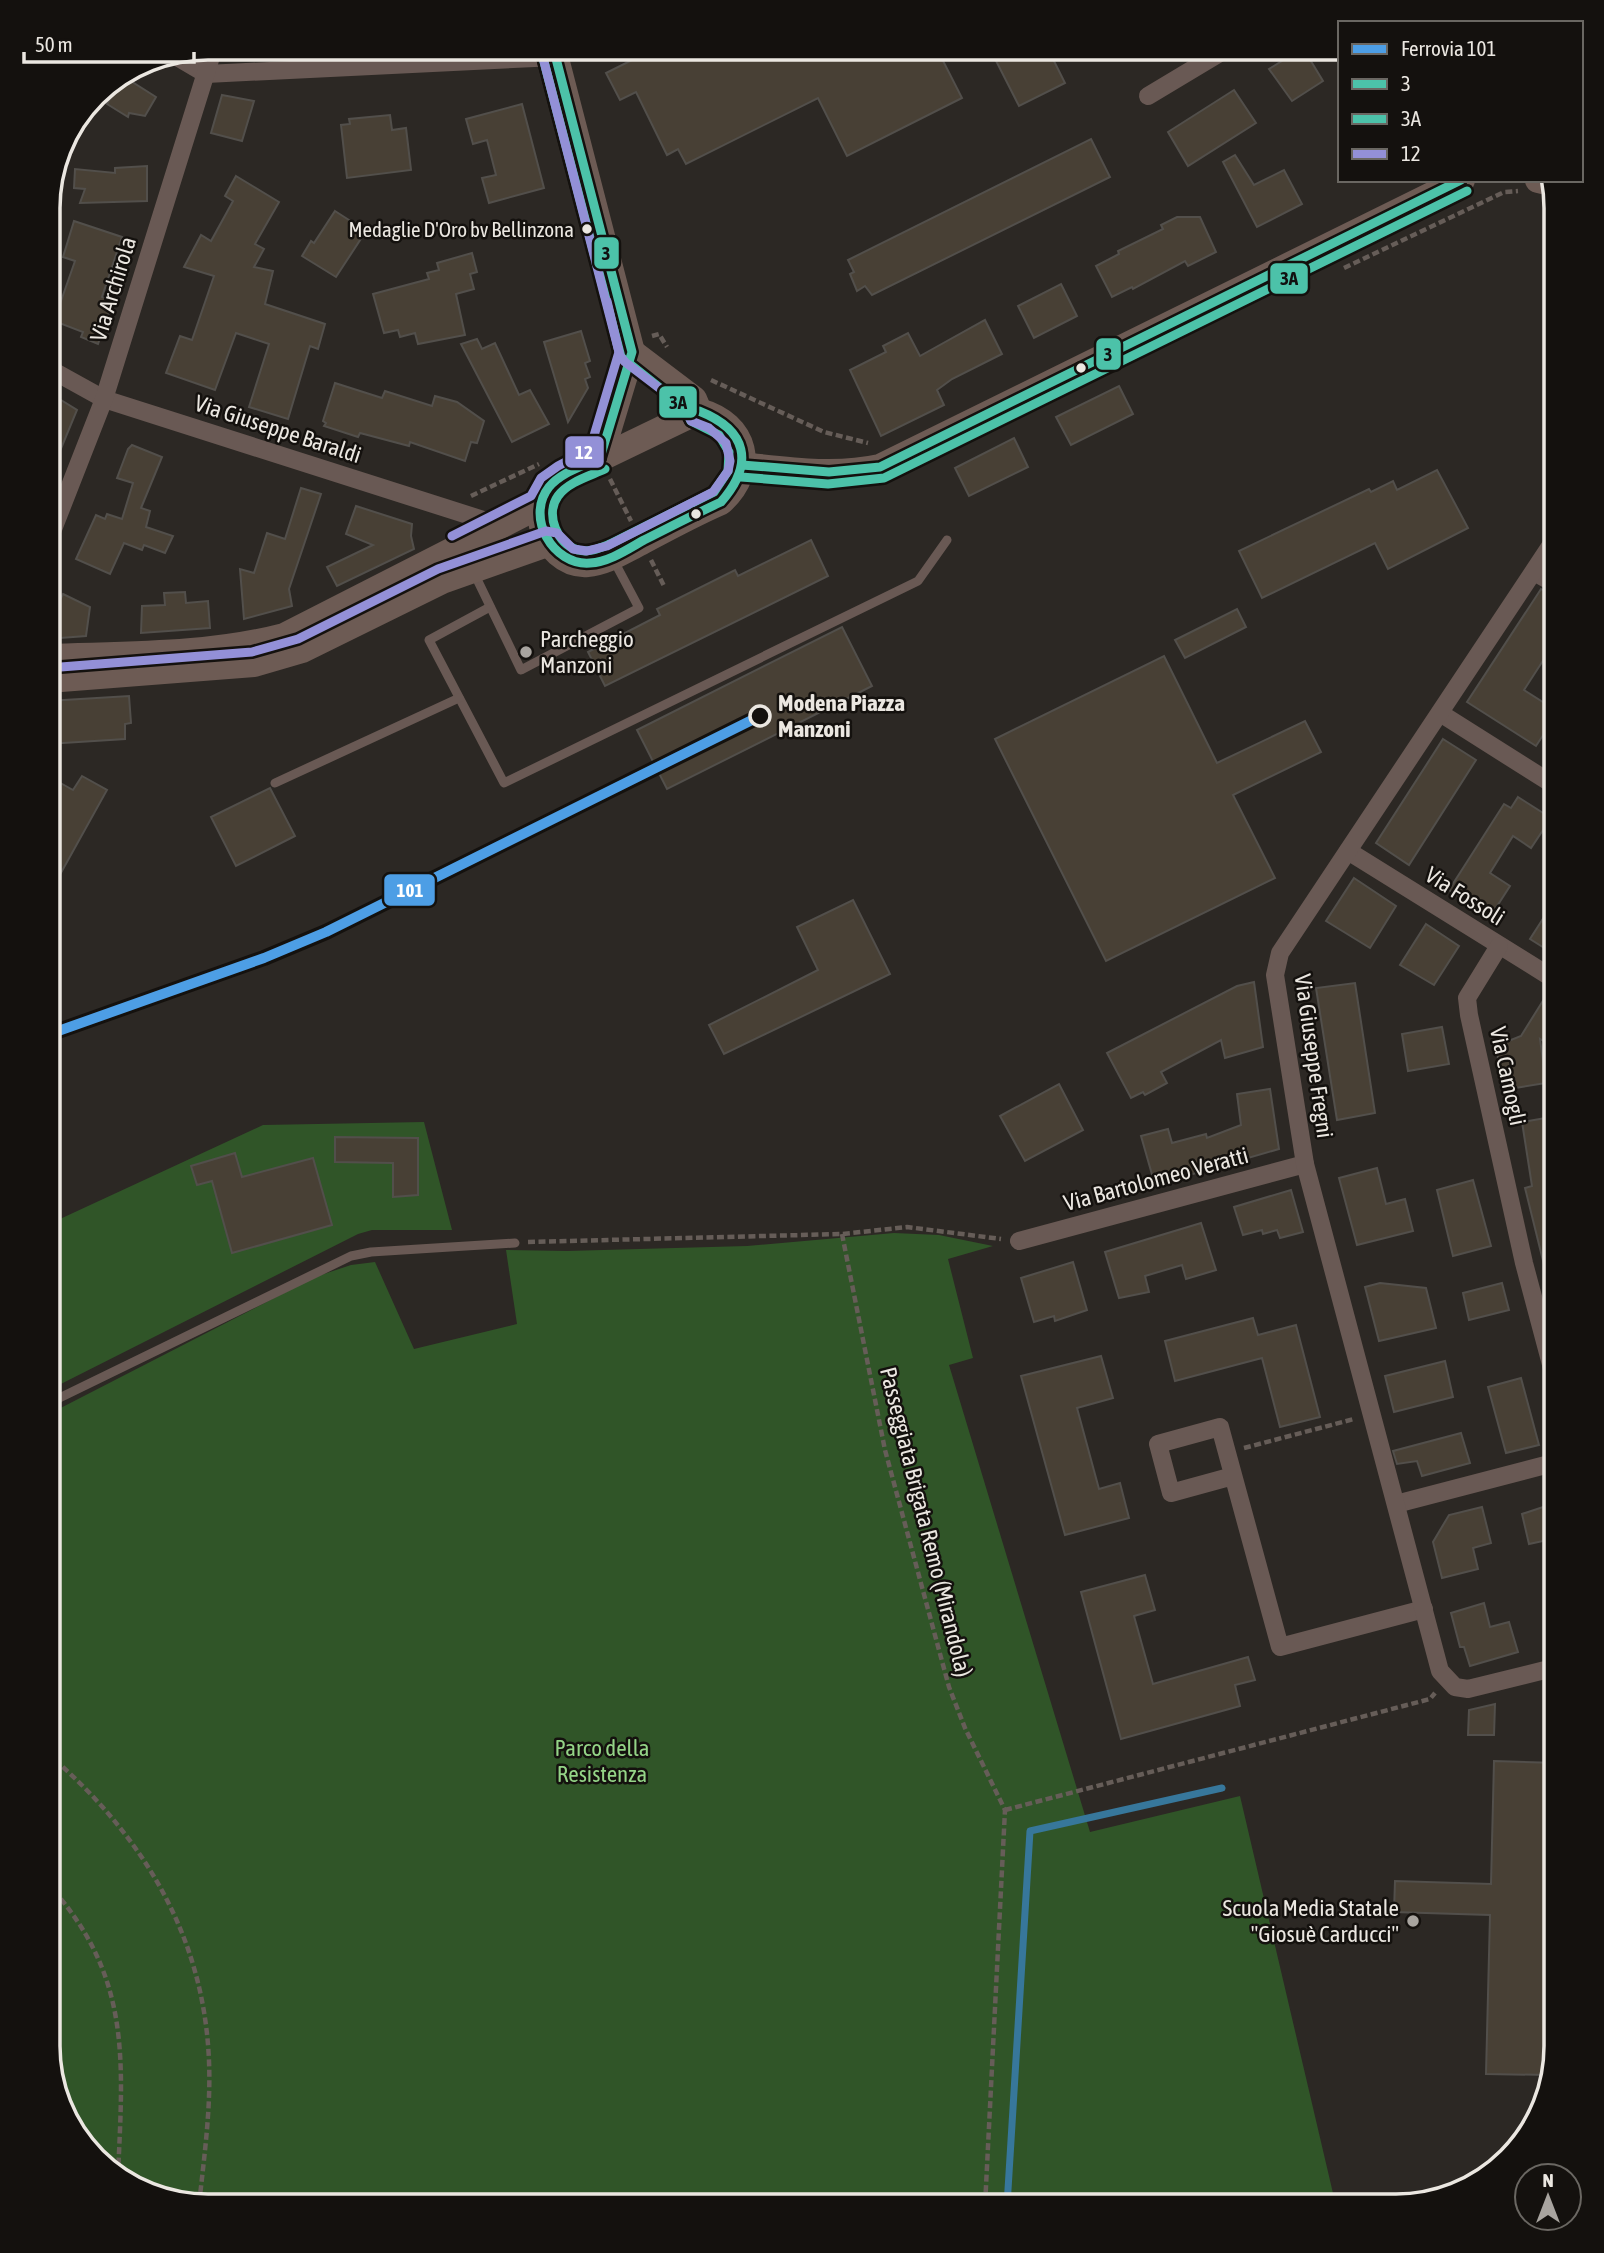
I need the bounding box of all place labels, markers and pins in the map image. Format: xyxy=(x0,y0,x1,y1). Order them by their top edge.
place label: Medaglie D'Oro bv Bellinzona xyxy=(348,217,574,241)
marker: Medaglie D'Oro bv Bellinzona xyxy=(580,222,594,236)
unlabelled marker xyxy=(1074,361,1088,375)
unlabelled marker xyxy=(689,507,703,521)
place label: Parcheggio Manzoni xyxy=(540,626,634,678)
marker: Parcheggio Manzoni xyxy=(518,644,534,660)
place label: Modena Piazza Manzoni xyxy=(778,690,905,742)
marker: Modena Piazza Manzoni xyxy=(749,705,771,727)
place label: Scuola Media Statale "Giosuè Carducci" xyxy=(1223,1895,1399,1947)
marker: Scuola Media Statale "Giosuè Carducci" xyxy=(1405,1913,1421,1929)

